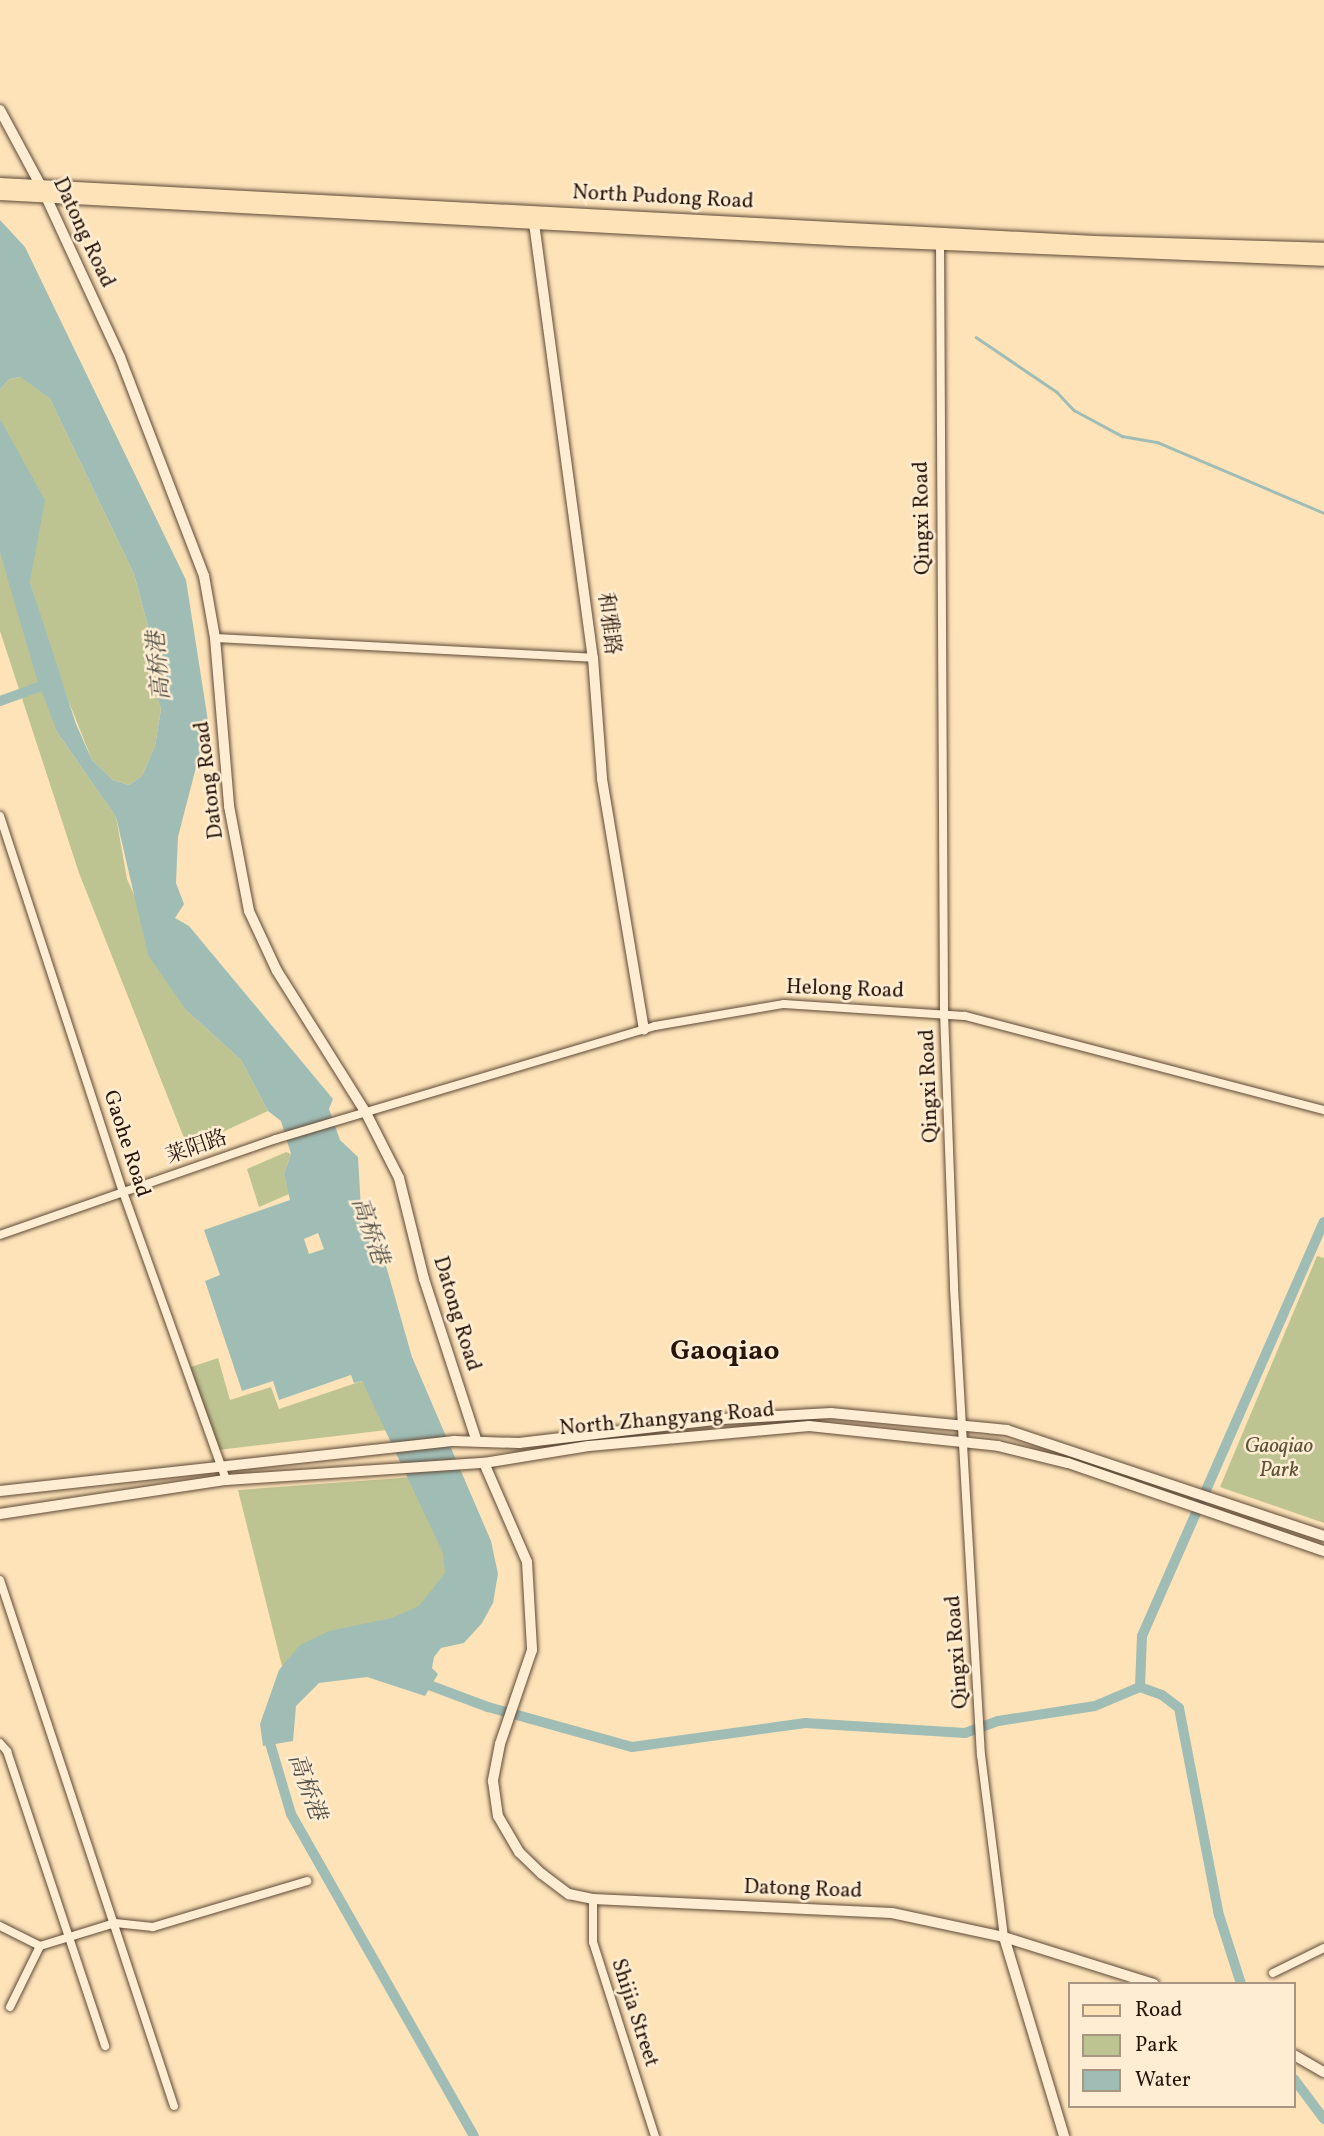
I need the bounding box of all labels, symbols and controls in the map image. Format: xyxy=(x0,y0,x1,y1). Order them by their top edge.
street label: Datong Road xyxy=(46,174,120,292)
street label: North Pudong Road xyxy=(572,181,754,215)
street label: Qingxi Road xyxy=(909,461,937,575)
street label: 和雅路 xyxy=(592,591,624,657)
water label: 高桥港 xyxy=(143,630,177,702)
street label: Datong Road xyxy=(190,720,230,840)
street label: Helong Road xyxy=(786,975,904,1005)
street label: Qingxi Road xyxy=(915,1029,945,1143)
street label: Gaohe Road xyxy=(97,1087,155,1201)
street label: 莱阳路 xyxy=(163,1126,231,1170)
water label: 高桥港 xyxy=(345,1194,393,1268)
street label: Datong Road xyxy=(427,1254,485,1374)
district label: Gaoqiao xyxy=(670,1335,780,1369)
street label: North Zhangyang Road xyxy=(558,1398,776,1442)
park label: Gaoqiao Park xyxy=(1245,1434,1313,1484)
street label: Qingxi Road xyxy=(941,1594,975,1710)
water label: 高桥港 xyxy=(281,1750,331,1824)
street label: Datong Road xyxy=(743,1875,863,1905)
street label: Shijia Street xyxy=(605,1956,663,2070)
legend xyxy=(1068,1982,1296,2108)
text: Road xyxy=(1135,1996,1182,2025)
text: Park xyxy=(1135,2031,1178,2060)
text: Water xyxy=(1135,2066,1191,2095)

